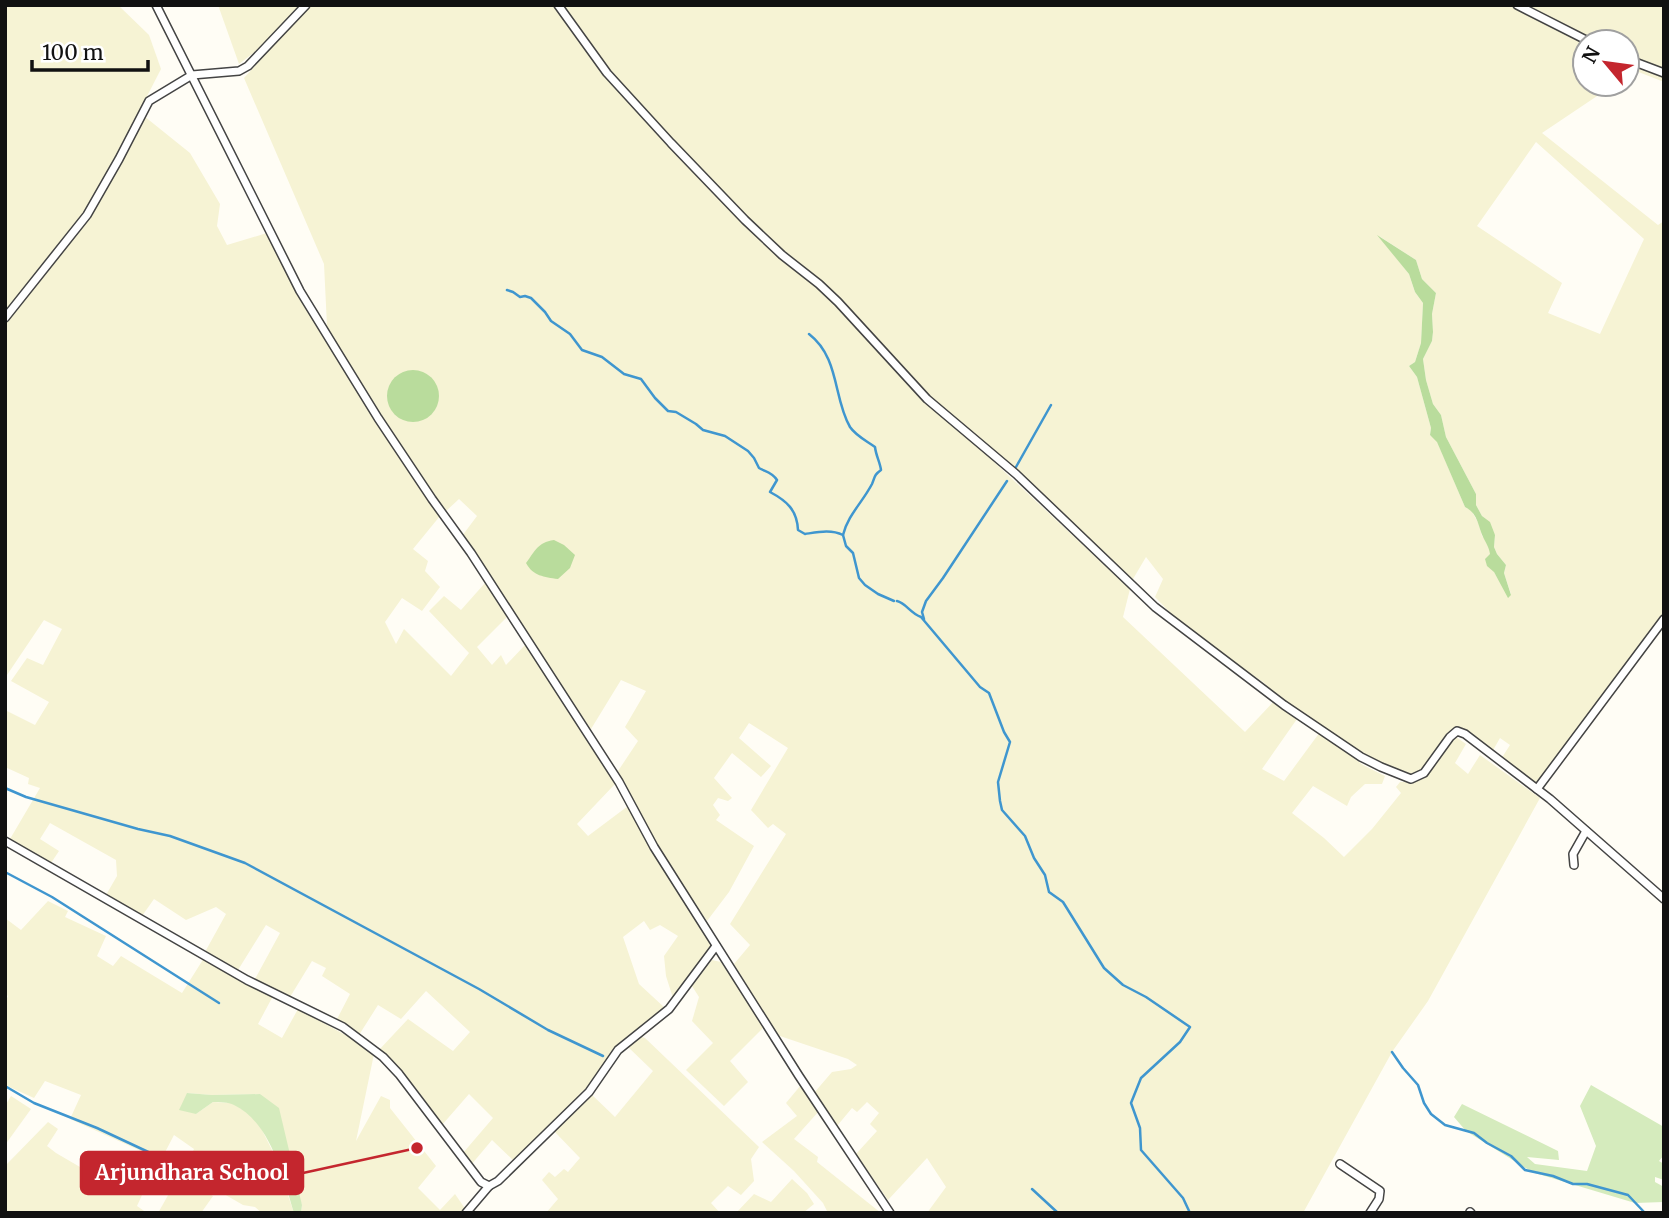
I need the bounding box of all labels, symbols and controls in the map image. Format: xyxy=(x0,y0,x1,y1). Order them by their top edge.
scale bar xyxy=(32,28,147,72)
north arrow xyxy=(1571,28,1641,98)
text: 100 m xyxy=(42,39,104,66)
text: N xyxy=(1577,42,1605,67)
callout: Arjundhara School xyxy=(81,1152,303,1194)
text: Arjundhara School xyxy=(94,1159,289,1186)

